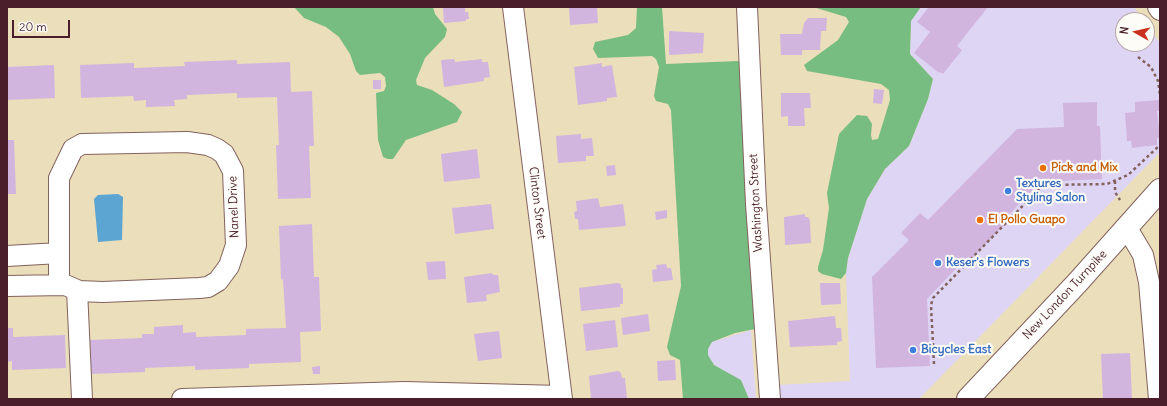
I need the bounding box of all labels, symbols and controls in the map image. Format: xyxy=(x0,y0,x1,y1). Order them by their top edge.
scale bar xyxy=(14,12,72,38)
north arrow xyxy=(1115,12,1155,52)
text: 20 m xyxy=(19,19,47,34)
text: N xyxy=(1117,26,1132,35)
street label: Washington Street xyxy=(746,153,766,253)
place label: Pick and Mix xyxy=(1051,161,1118,175)
marker: Pick and Mix xyxy=(1038,163,1048,173)
street label: Clinton Street xyxy=(525,166,549,240)
street label: Nanel Drive xyxy=(226,176,242,238)
place label: Textures Styling Salon xyxy=(1016,177,1085,205)
marker: Textures Styling Salon xyxy=(1003,186,1013,196)
place label: El Pollo Guapo xyxy=(988,213,1065,227)
marker: El Pollo Guapo xyxy=(975,215,985,225)
street label: New London Turnpike xyxy=(1020,247,1110,343)
place label: Keser's Flowers xyxy=(946,256,1029,270)
marker: Keser's Flowers xyxy=(933,258,943,268)
place label: Bicycles East xyxy=(921,343,991,357)
marker: Bicycles East xyxy=(908,345,918,355)

